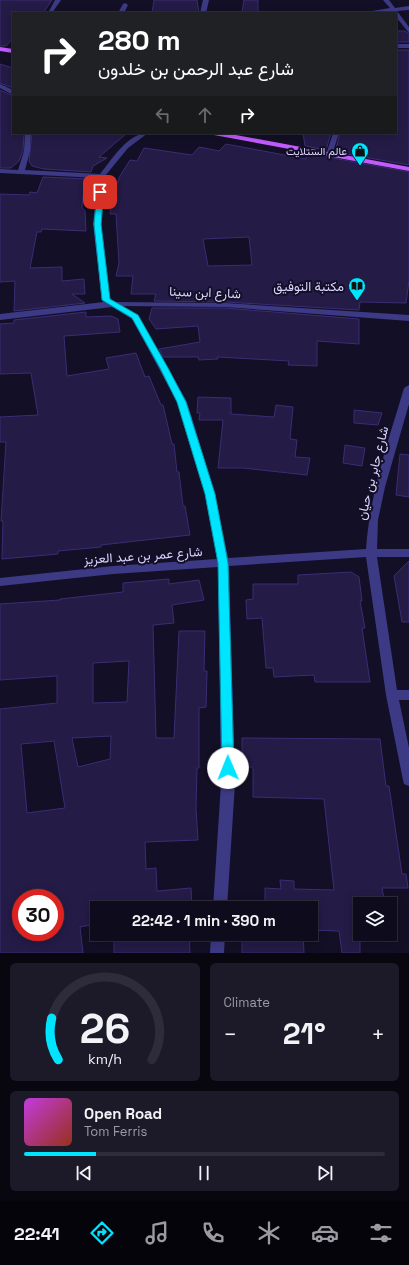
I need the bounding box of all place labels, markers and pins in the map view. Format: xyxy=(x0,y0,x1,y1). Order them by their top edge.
shop icon: عالم الستلايت xyxy=(350,141,370,166)
place label: عالم الستلايت xyxy=(286,144,347,159)
pin xyxy=(83,175,117,209)
library icon: مكتبة التوفيق xyxy=(347,276,367,301)
place label: مكتبة التوفيق xyxy=(273,278,344,295)

